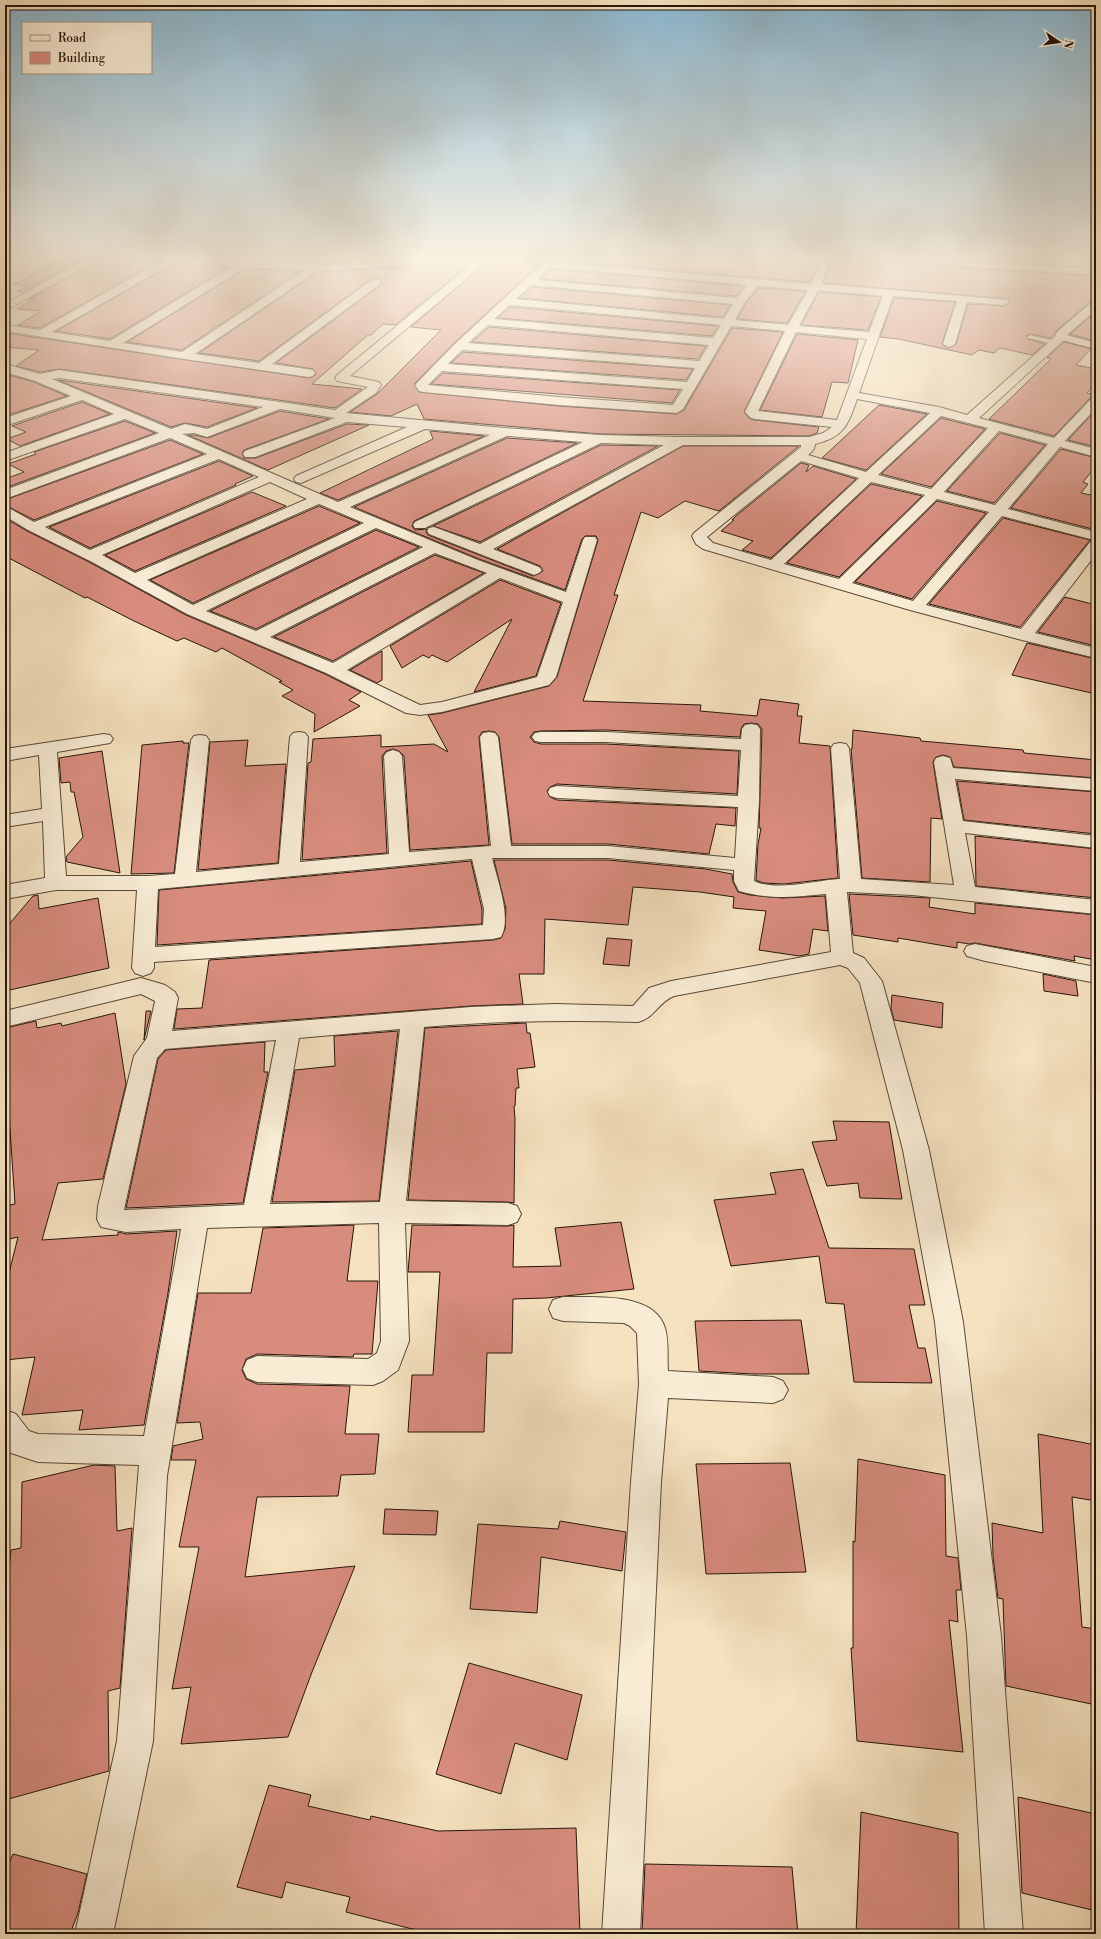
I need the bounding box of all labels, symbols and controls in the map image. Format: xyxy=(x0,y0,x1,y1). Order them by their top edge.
legend xyxy=(22,22,152,74)
north arrow xyxy=(1039,22,1079,62)
text: Road xyxy=(58,31,86,46)
text: N xyxy=(1060,38,1076,50)
text: Building xyxy=(57,51,106,66)

